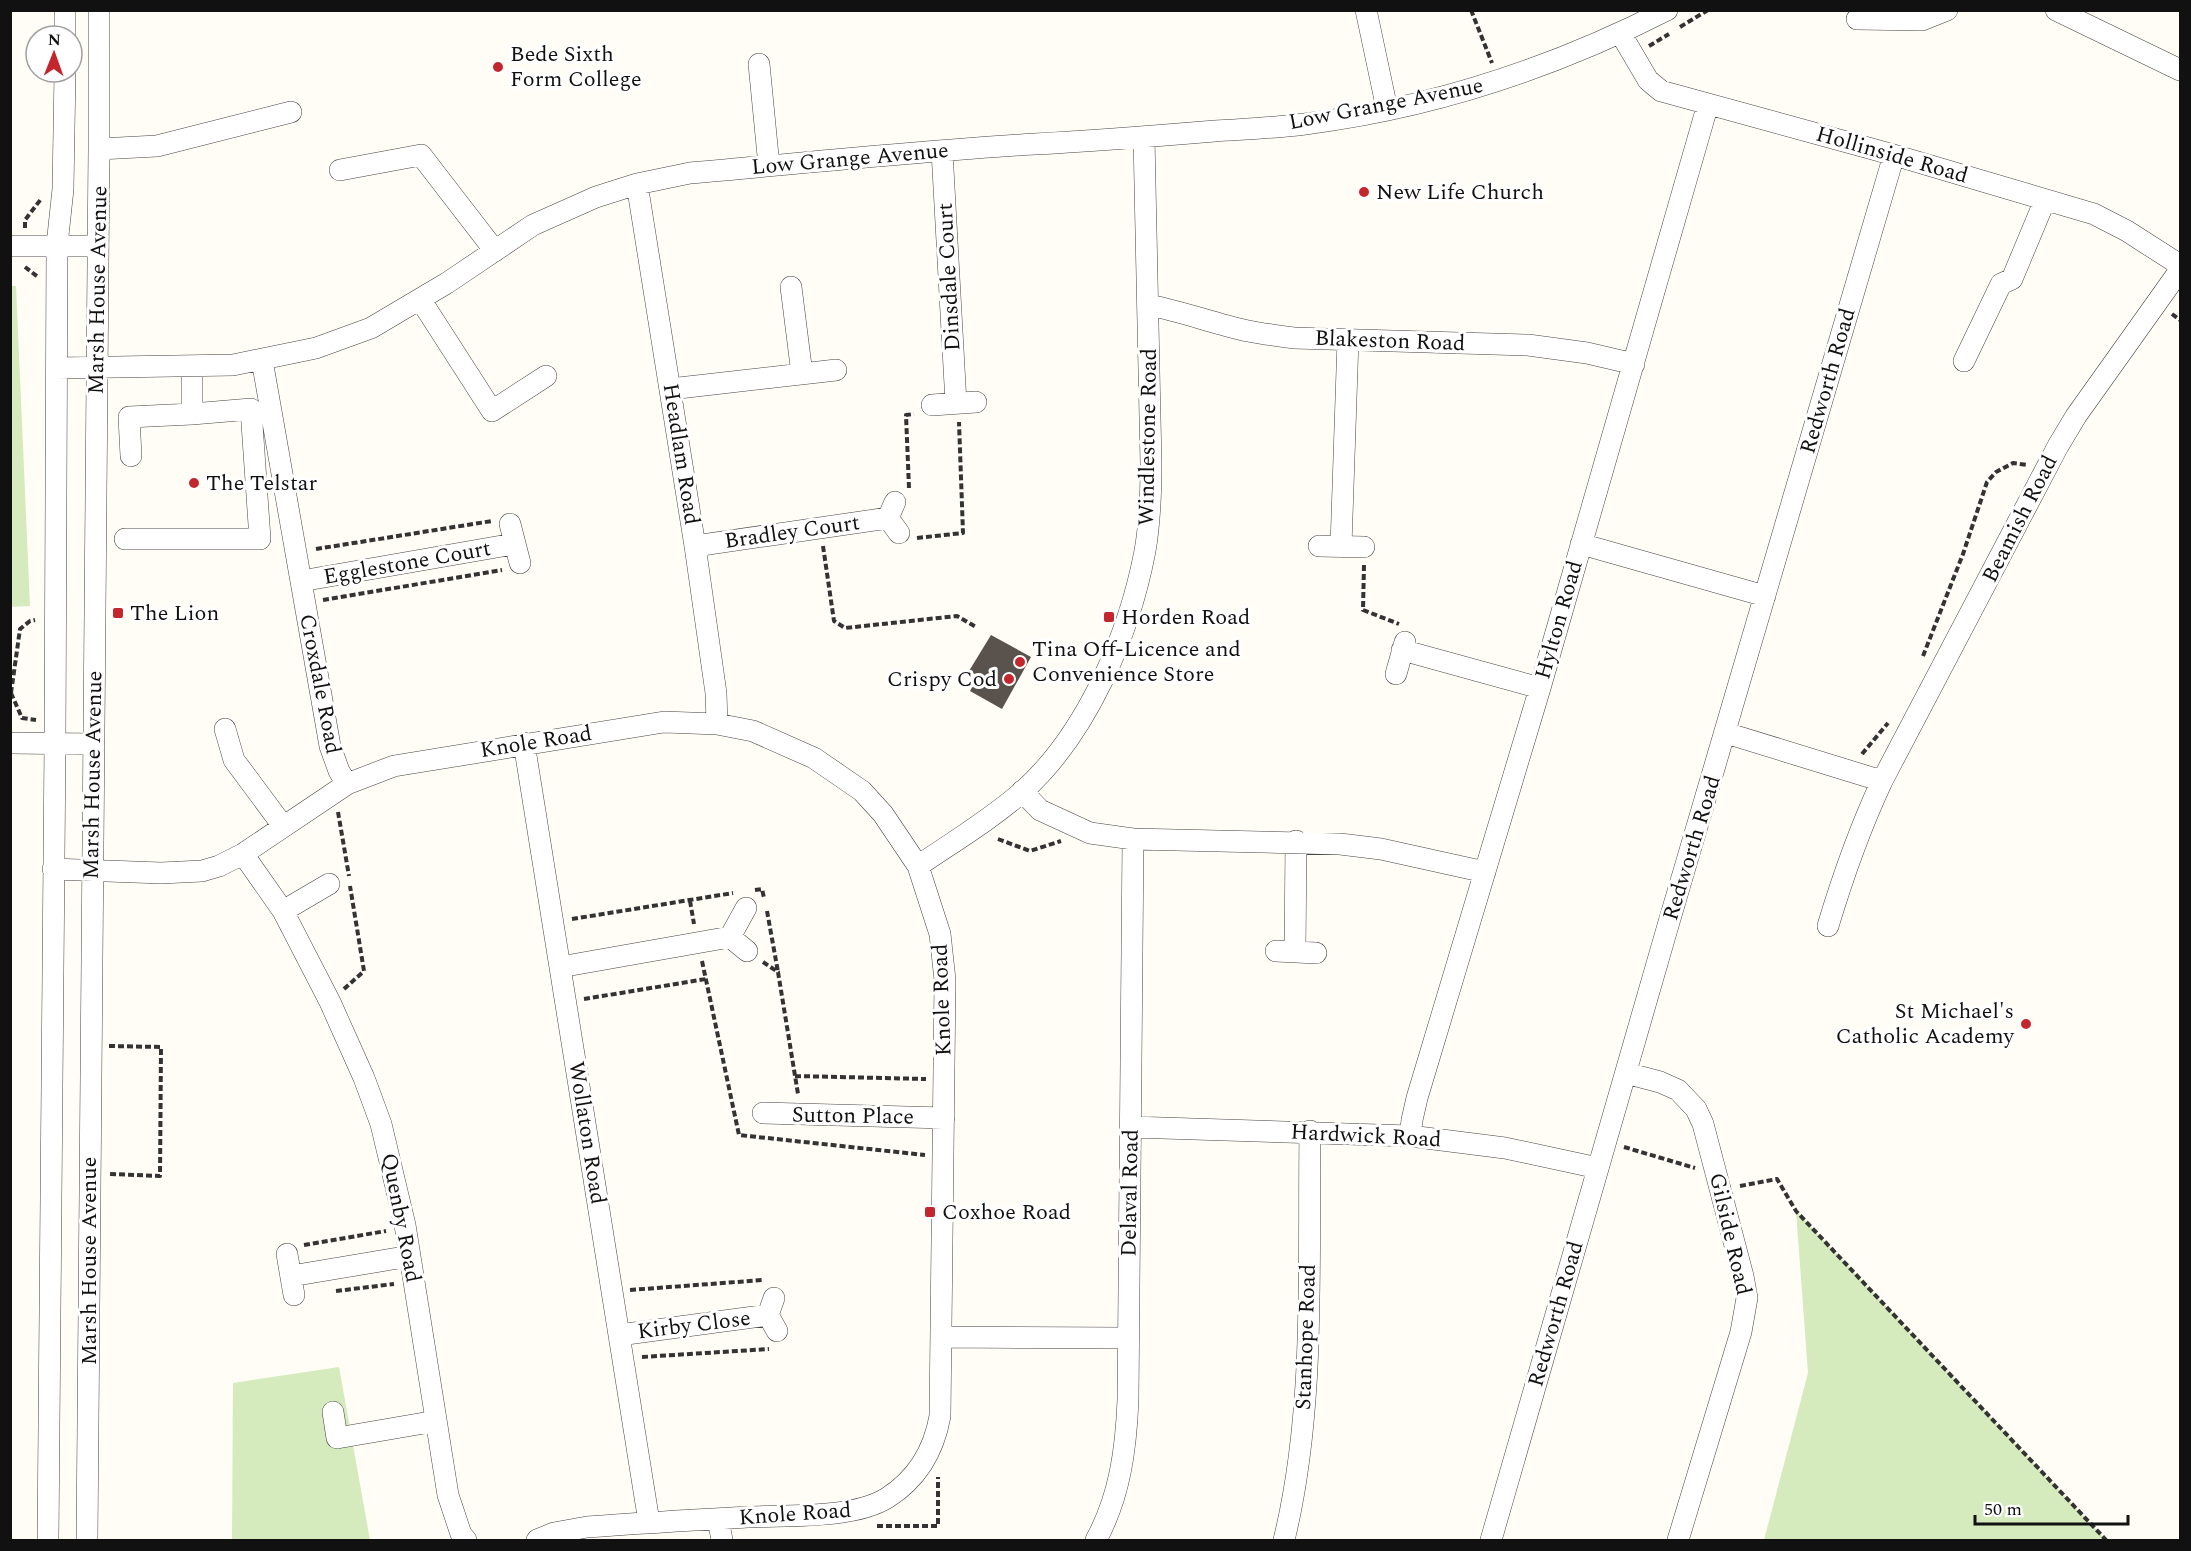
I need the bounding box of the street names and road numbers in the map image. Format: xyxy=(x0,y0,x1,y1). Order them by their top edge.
street label: Low Grange Avenue xyxy=(1286,69,1486,139)
street label: Hollinside Road xyxy=(1812,118,1972,192)
street label: Low Grange Avenue xyxy=(750,134,950,184)
street label: Marsh House Avenue xyxy=(80,185,116,395)
street label: Dinsdale Court xyxy=(929,202,969,352)
street label: Redworth Road xyxy=(1791,304,1865,458)
street label: Blakeston Road xyxy=(1314,322,1466,360)
street label: Windlestone Road xyxy=(1130,348,1166,526)
street label: Headlam Road xyxy=(654,381,708,527)
street label: Beamish Road xyxy=(1974,449,2066,589)
street label: Bradley Court xyxy=(722,506,862,558)
street label: Egglestone Court xyxy=(321,532,494,594)
street label: Hylton Road xyxy=(1526,557,1592,683)
street label: Croxdale Road xyxy=(290,611,350,757)
street label: Marsh House Avenue xyxy=(75,670,111,880)
street label: Knole Road xyxy=(478,717,594,767)
street label: Redworth Road xyxy=(1654,771,1730,925)
street label: Knole Road xyxy=(924,943,960,1057)
street label: Wollaton Road xyxy=(559,1059,615,1207)
street label: Sutton Place xyxy=(792,1098,914,1134)
street label: Hardwick Road xyxy=(1290,1116,1442,1156)
street label: Delaval Road xyxy=(1112,1129,1148,1257)
street label: Quenby Road xyxy=(372,1150,430,1286)
street label: Marsh House Avenue xyxy=(73,1157,106,1365)
street label: Gilside Road xyxy=(1700,1170,1760,1298)
street label: Redworth Road xyxy=(1519,1237,1593,1391)
street label: Stanhope Road xyxy=(1287,1263,1325,1411)
street label: Kirby Close xyxy=(635,1302,753,1348)
street label: Knole Road xyxy=(738,1494,852,1534)

